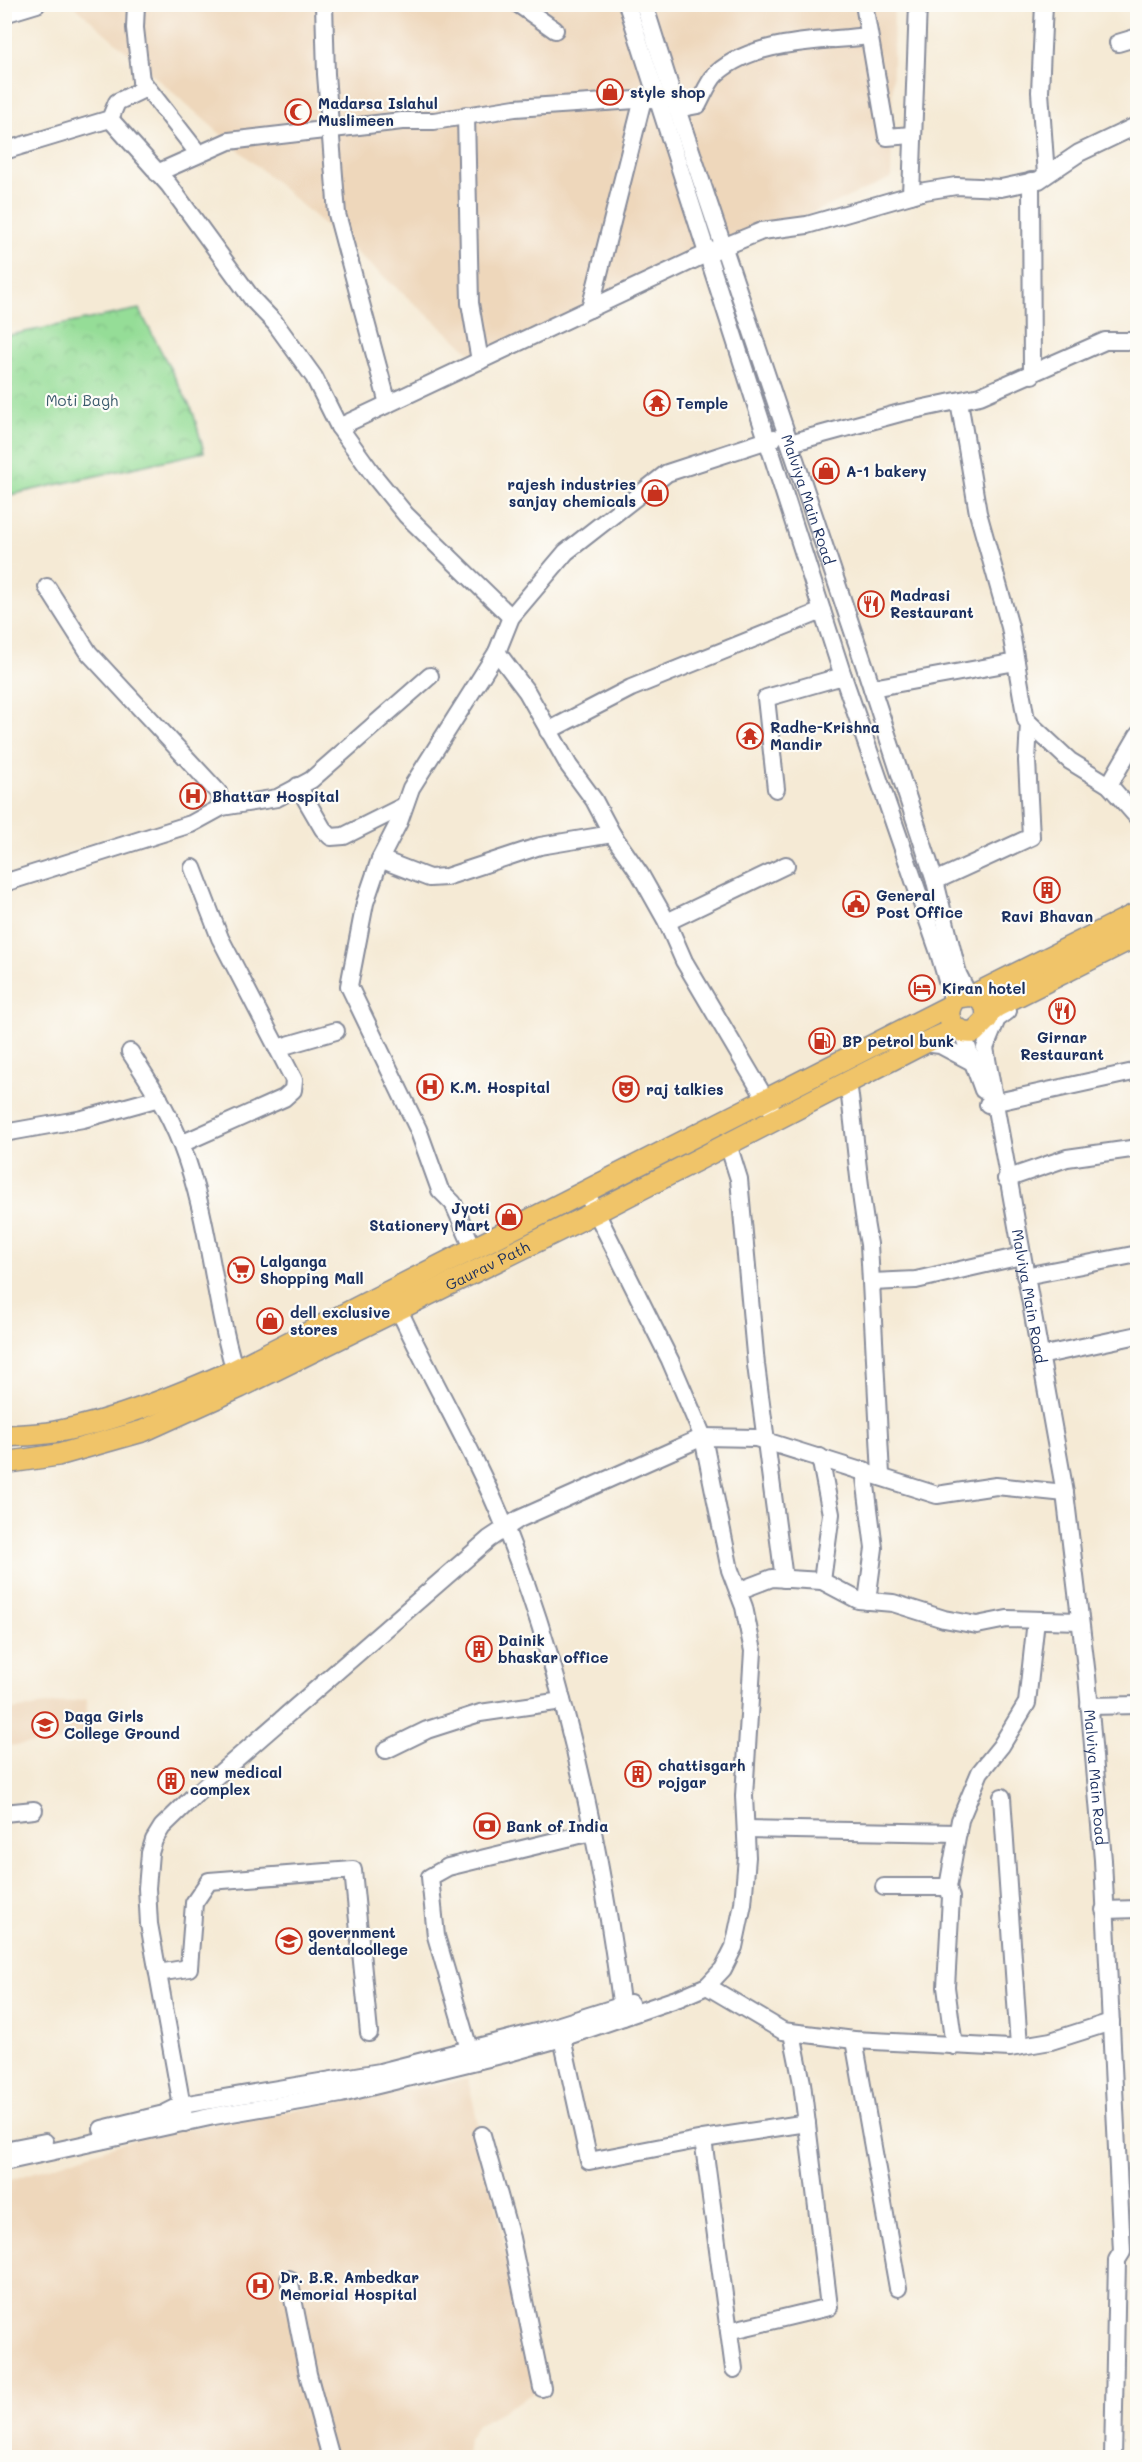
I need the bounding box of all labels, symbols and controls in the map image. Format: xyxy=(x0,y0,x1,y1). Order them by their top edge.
shop icon: style shop xyxy=(595,77,625,107)
place label: style shop xyxy=(630,82,706,102)
place label: Madarsa Islahul Muslimeen xyxy=(318,93,438,130)
mosque icon: Madarsa Islahul Muslimeen xyxy=(283,97,313,127)
temple icon: Temple xyxy=(642,388,672,418)
park label: Moti Bagh xyxy=(46,390,118,410)
place label: Temple xyxy=(676,393,728,413)
street label: Malviya Main Road xyxy=(777,432,840,567)
shop icon: A-1 bakery xyxy=(811,456,841,486)
place label: A-1 bakery xyxy=(846,461,927,481)
place label: rajesh industries sanjay chemicals xyxy=(507,474,636,511)
shop icon: rajesh industries sanjay chemicals xyxy=(640,478,670,508)
place label: Madrasi Restaurant xyxy=(890,585,974,622)
restaurant icon: Madrasi Restaurant xyxy=(856,589,886,619)
place label: Radhe-Krishna Mandir xyxy=(770,717,880,754)
temple icon: Radhe-Krishna Mandir xyxy=(735,721,765,751)
hospital icon: Bhattar Hospital xyxy=(178,781,208,811)
place label: Bhattar Hospital xyxy=(212,786,339,806)
building icon: Ravi Bhavan xyxy=(1032,875,1062,905)
place label: General Post Office xyxy=(876,885,963,922)
public building icon: General Post Office xyxy=(841,889,871,919)
place label: Ravi Bhavan xyxy=(1001,906,1093,926)
hotel icon: Kiran hotel xyxy=(907,973,937,1003)
place label: Kiran hotel xyxy=(942,978,1025,998)
restaurant icon: Girnar Restaurant xyxy=(1047,996,1077,1026)
fuel station icon: BP petrol bunk xyxy=(807,1026,837,1056)
place label: Girnar Restaurant xyxy=(1020,1027,1104,1064)
place label: BP petrol bunk xyxy=(842,1031,954,1051)
hospital icon: K.M. Hospital xyxy=(415,1072,445,1102)
theatre icon: raj talkies xyxy=(611,1074,641,1104)
place label: K.M. Hospital xyxy=(450,1077,550,1097)
place label: raj talkies xyxy=(646,1079,724,1099)
place label: Jyoti Stationery Mart xyxy=(369,1198,490,1235)
shop icon: Jyoti Stationery Mart xyxy=(494,1202,524,1232)
street label: Malviya Main Road xyxy=(1008,1227,1051,1365)
street label: Gaurav Path xyxy=(442,1236,533,1295)
place label: Lalganga Shopping Mall xyxy=(260,1251,364,1288)
supermarket icon: Lalganga Shopping Mall xyxy=(226,1255,256,1285)
place label: dell exclusive stores xyxy=(290,1302,390,1339)
shop icon: dell exclusive stores xyxy=(255,1306,285,1336)
place label: Dainik bhaskar office xyxy=(498,1630,609,1667)
building icon: Dainik bhaskar office xyxy=(464,1634,494,1664)
place label: Daga Girls College Ground xyxy=(64,1706,180,1743)
street label: Malviya Main Road xyxy=(1080,1709,1112,1846)
school or university icon: Daga Girls College Ground xyxy=(30,1710,60,1740)
place label: chattisgarh rojgar xyxy=(658,1755,746,1792)
building icon: chattisgarh rojgar xyxy=(623,1759,653,1789)
place label: new medical complex xyxy=(190,1762,282,1799)
building icon: new medical complex xyxy=(156,1766,186,1796)
bank icon: Bank of India xyxy=(472,1811,502,1841)
place label: Bank of India xyxy=(506,1816,608,1836)
place label: government dentalcollege xyxy=(308,1922,408,1959)
school or university icon: government dentalcollege xyxy=(274,1926,304,1956)
place label: Dr. B.R. Ambedkar Memorial Hospital xyxy=(280,2267,419,2304)
hospital icon: Dr. B.R. Ambedkar Memorial Hospital xyxy=(245,2271,275,2301)

